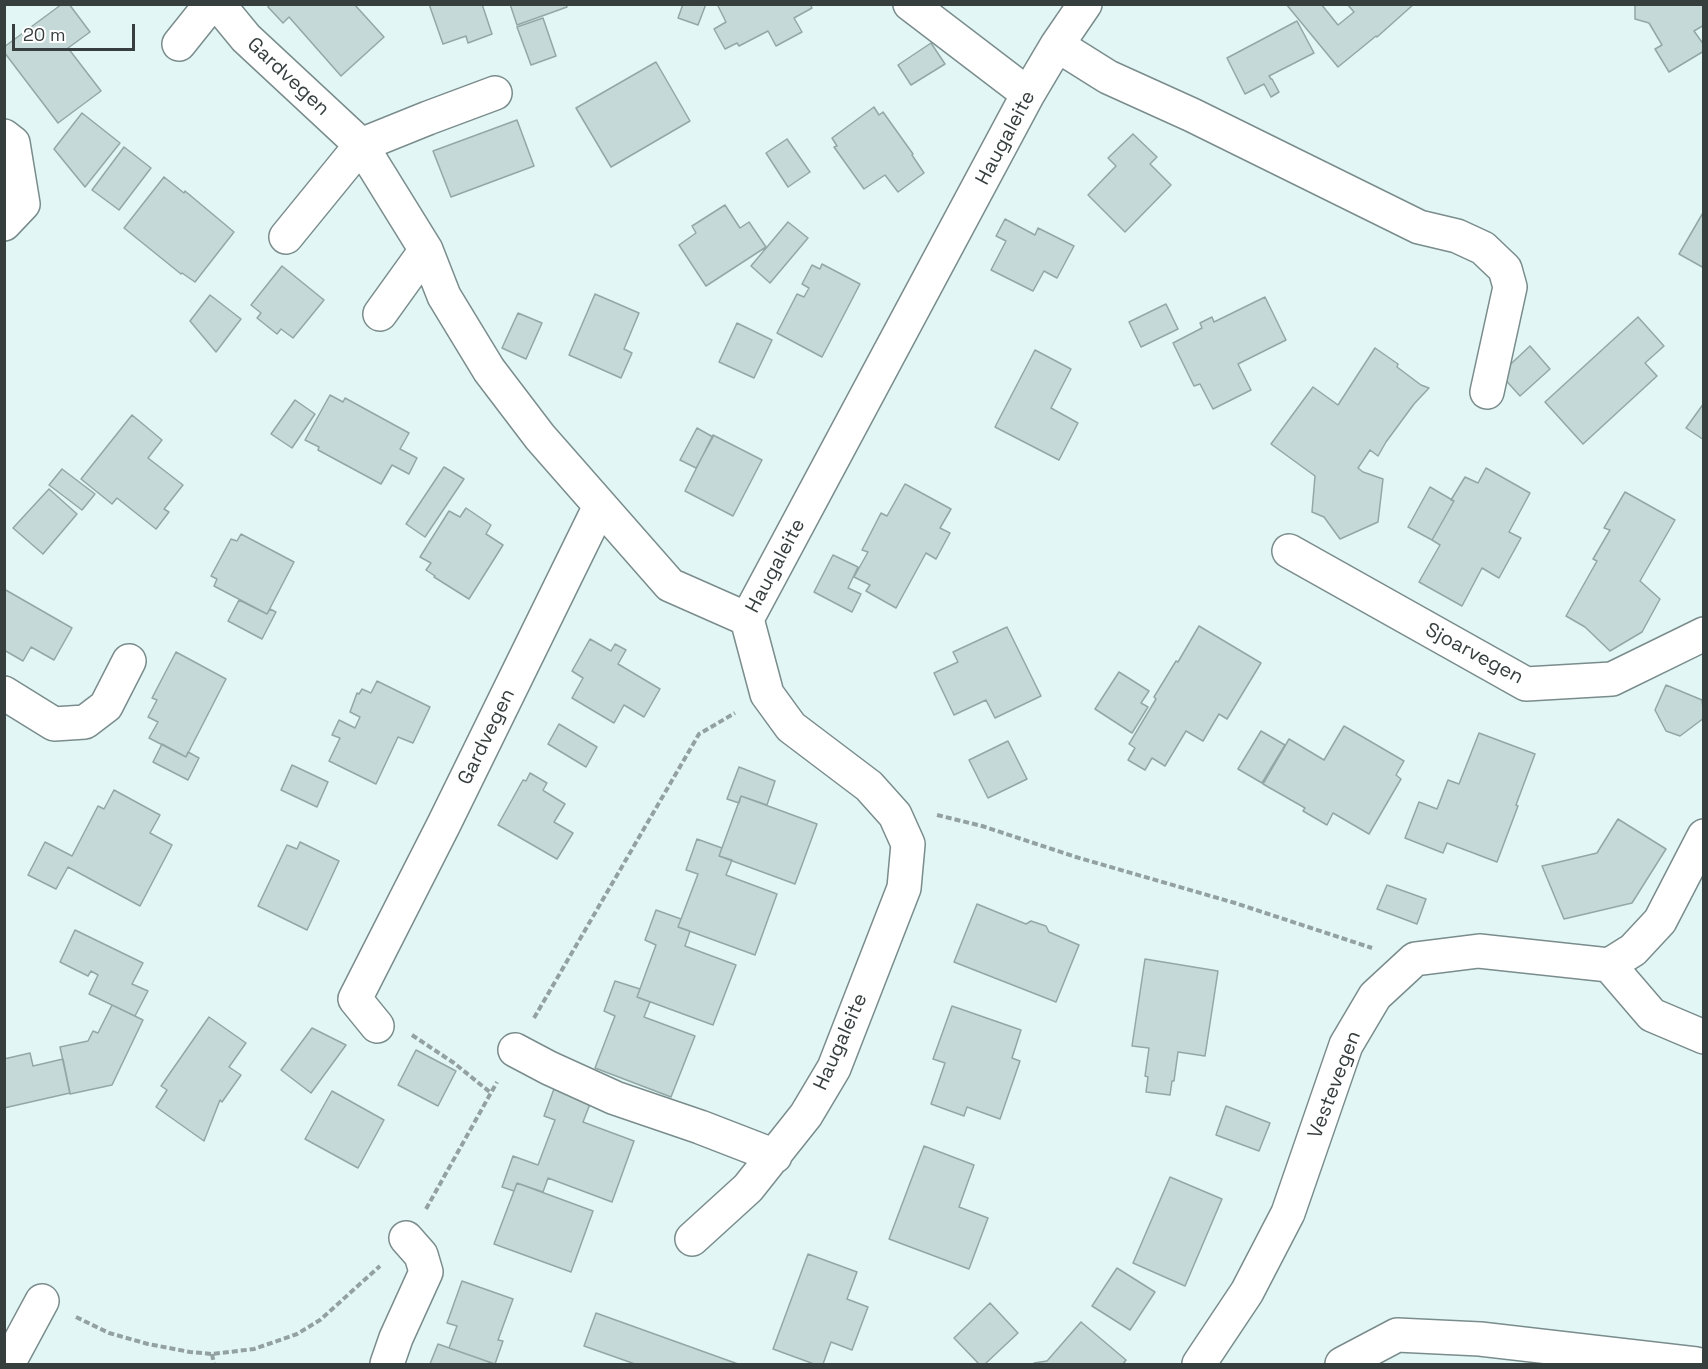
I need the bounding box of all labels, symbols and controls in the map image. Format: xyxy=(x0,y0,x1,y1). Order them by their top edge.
scale bar xyxy=(15,12,138,50)
text: 20 m xyxy=(23,23,66,46)
street label: Gardvegen xyxy=(242,33,334,121)
street label: Haugaleite xyxy=(971,87,1041,189)
street label: Haugaleite xyxy=(741,515,811,617)
street label: Sjoarvegen xyxy=(1421,618,1527,690)
street label: Gardvegen xyxy=(453,685,521,789)
street label: Haugaleite xyxy=(809,990,873,1094)
street label: Vestevegen xyxy=(1304,1028,1366,1142)

